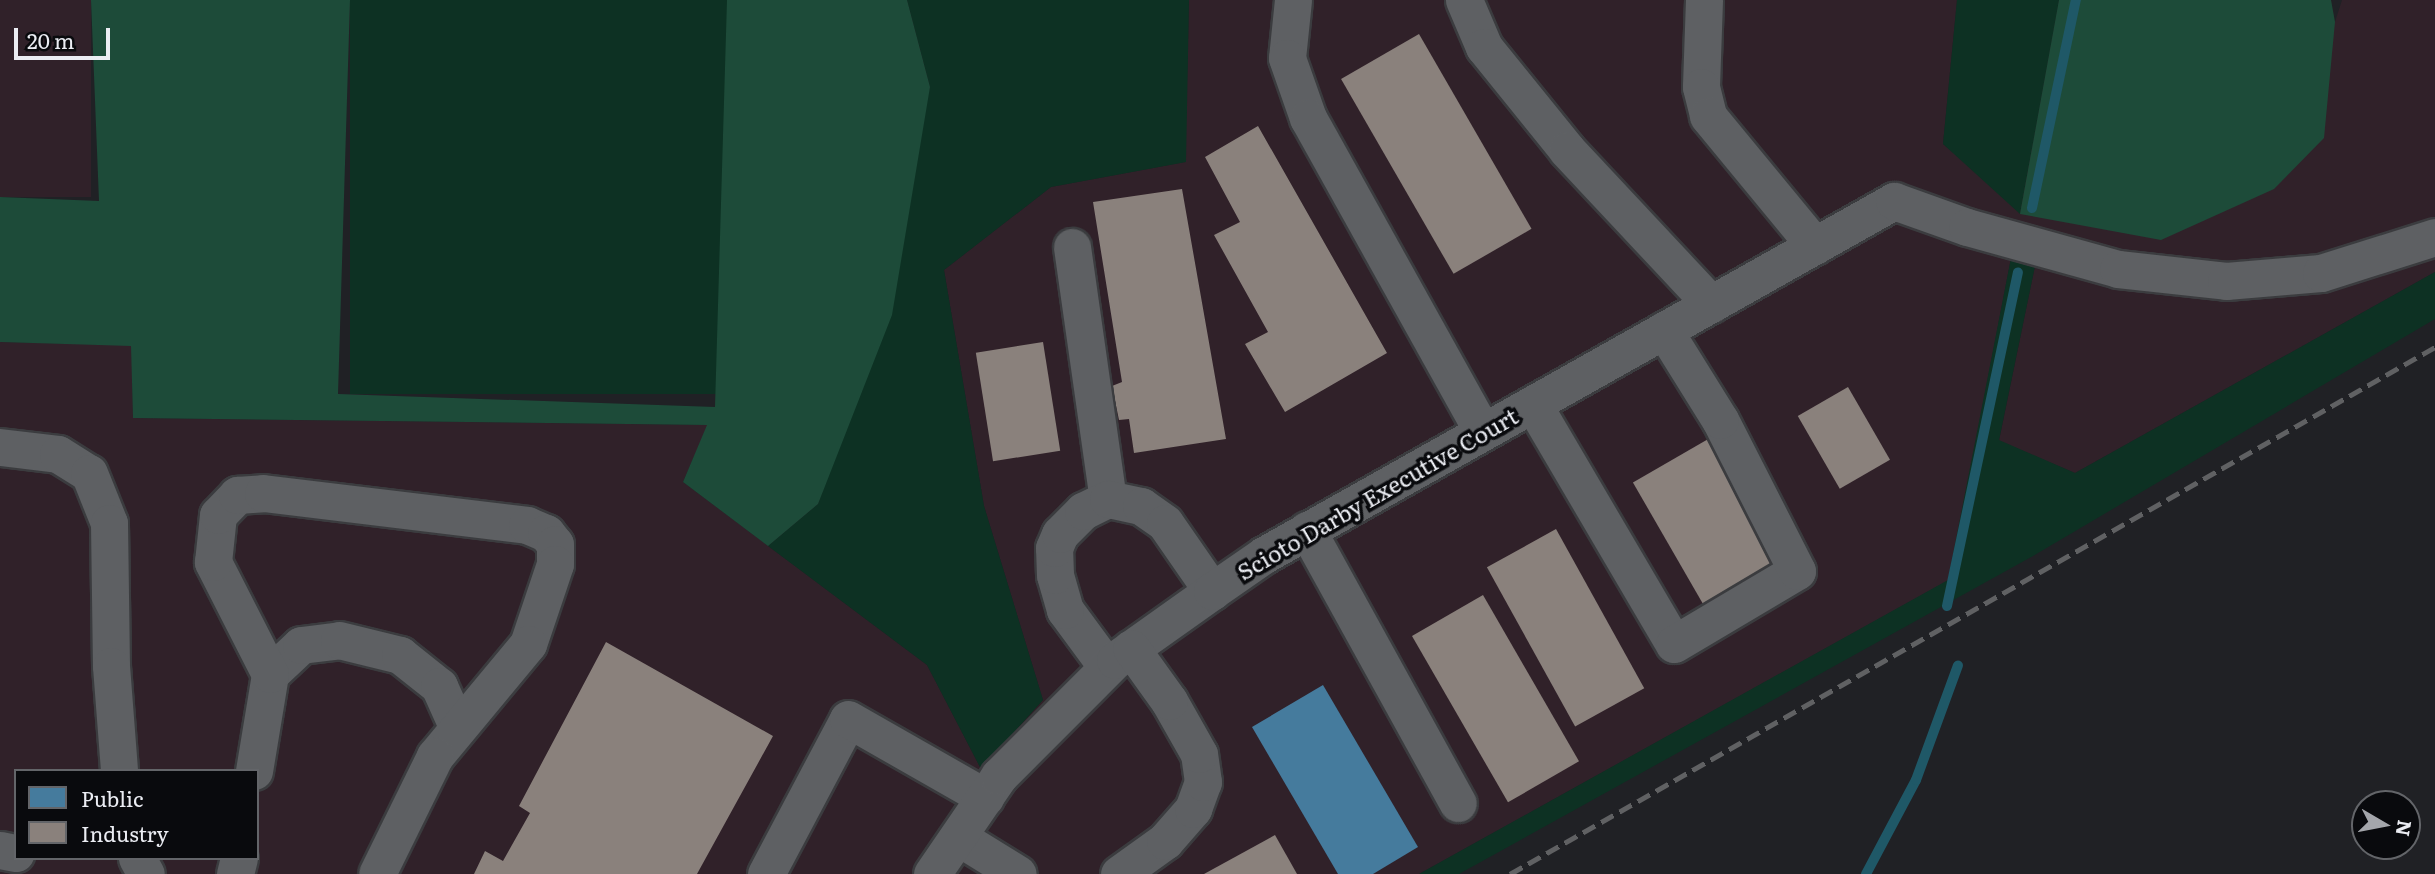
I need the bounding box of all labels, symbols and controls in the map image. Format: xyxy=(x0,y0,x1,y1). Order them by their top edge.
scale bar xyxy=(18,14,114,58)
text: 20 m xyxy=(27,24,74,55)
street label: Scioto Darby Executive Court xyxy=(1232,401,1522,585)
legend xyxy=(14,769,259,860)
text: Public xyxy=(81,782,143,813)
north arrow xyxy=(2351,790,2421,860)
text: Industry xyxy=(81,817,169,848)
text: N xyxy=(2390,818,2420,839)

